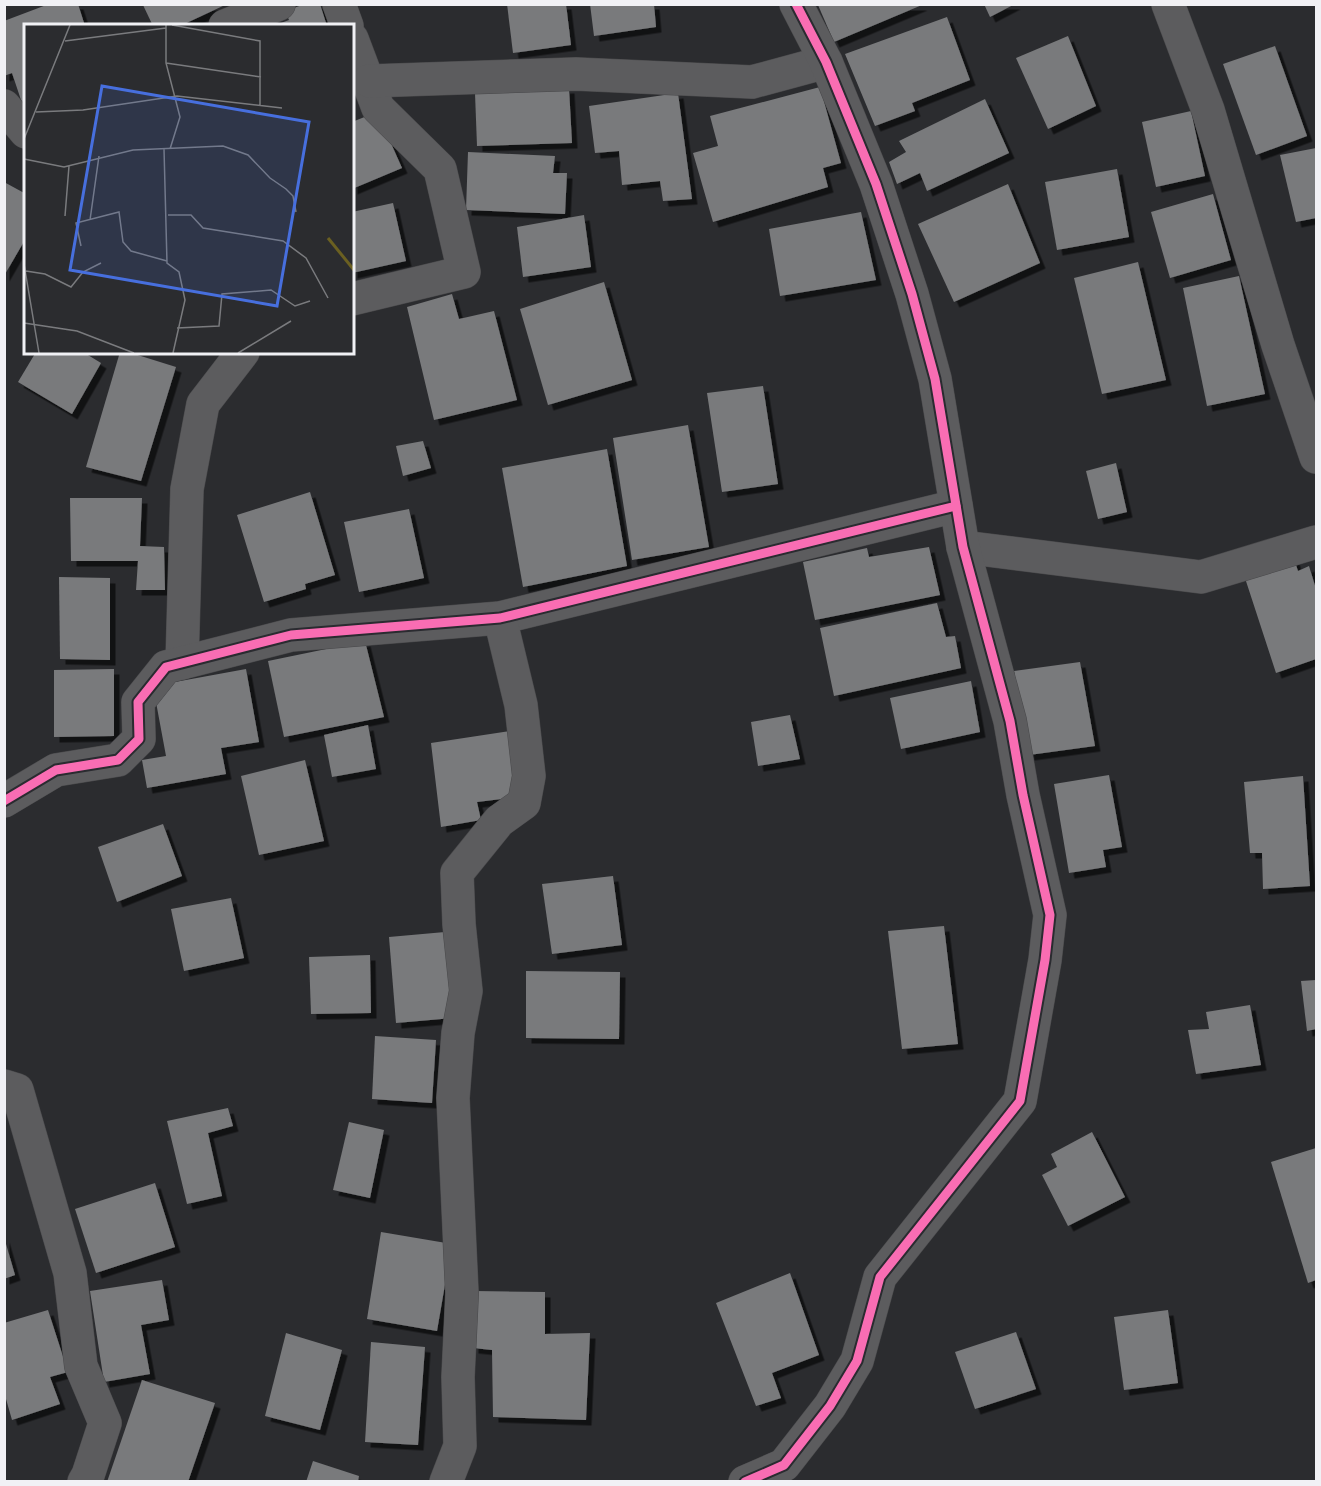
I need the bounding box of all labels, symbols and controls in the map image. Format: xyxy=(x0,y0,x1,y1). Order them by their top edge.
inset map xyxy=(24,24,354,354)

